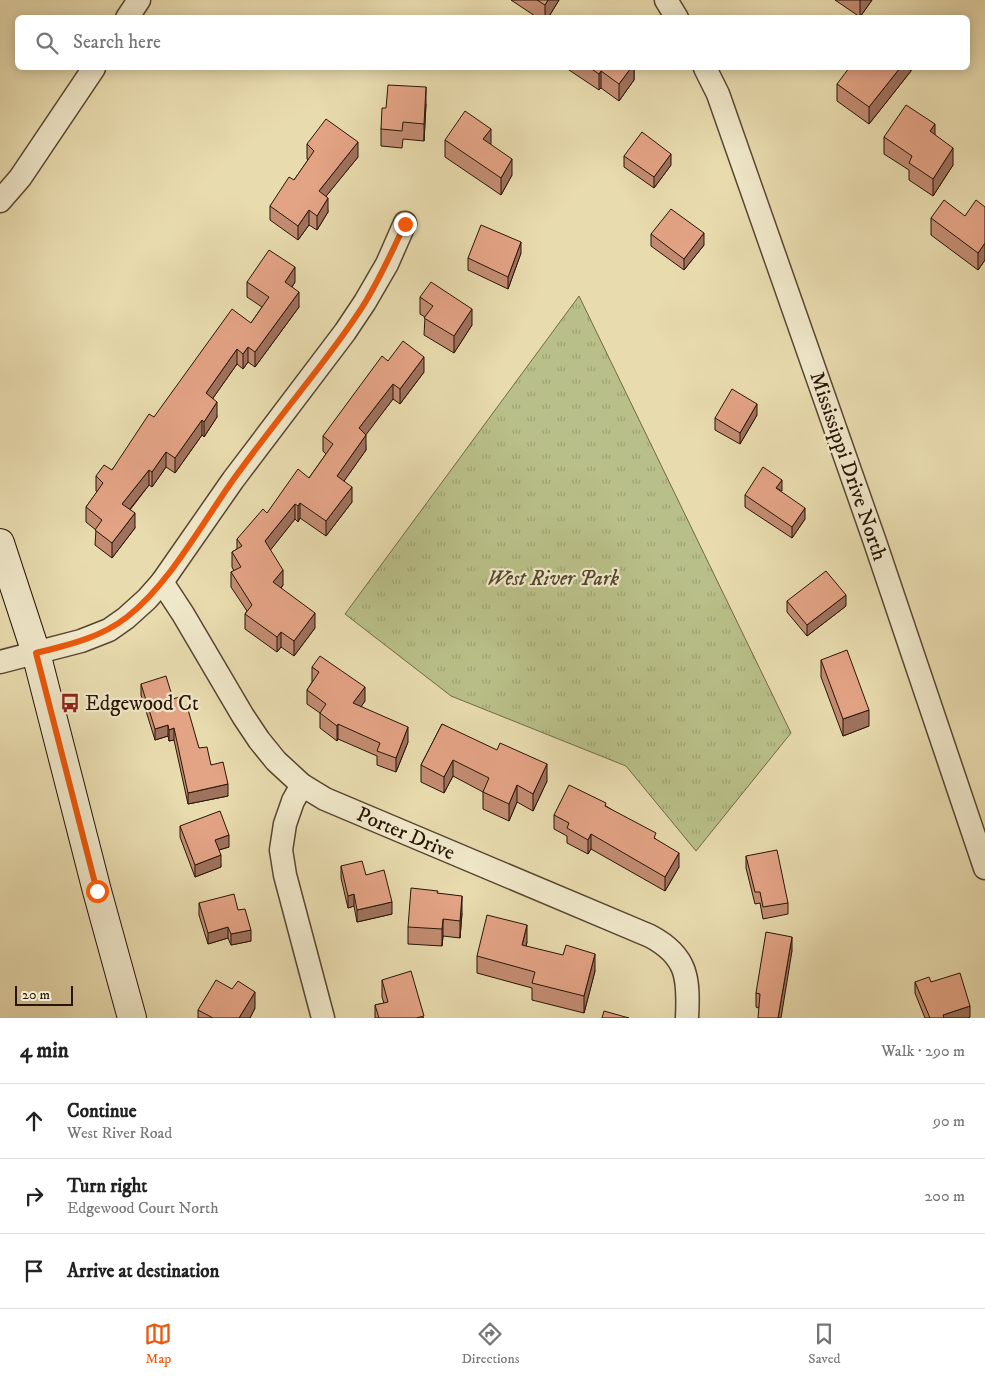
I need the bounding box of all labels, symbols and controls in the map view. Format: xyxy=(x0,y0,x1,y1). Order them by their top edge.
search box xyxy=(15,15,970,70)
icon: search xyxy=(33,29,61,57)
text: Search here xyxy=(73,31,161,54)
route end xyxy=(394,213,417,236)
street label: Mississippi Drive North xyxy=(803,368,893,564)
park label: West River Park xyxy=(487,566,619,592)
place label: Edgewood Ct xyxy=(85,691,199,717)
bus stop icon: Edgewood Ct xyxy=(59,692,81,714)
street label: Porter Drive xyxy=(353,802,459,866)
route start xyxy=(86,880,109,903)
scale bar xyxy=(15,983,72,1006)
text: 20 m xyxy=(22,986,50,1004)
text: 4 min xyxy=(20,1038,69,1064)
text: Walk · 290 m xyxy=(881,1041,965,1061)
text: Continue xyxy=(67,1100,137,1123)
icon: ahead xyxy=(20,1107,48,1135)
text: 90 m xyxy=(933,1111,965,1131)
text: West River Road xyxy=(67,1123,172,1143)
text: Turn right xyxy=(67,1175,147,1198)
icon: right xyxy=(20,1182,48,1210)
text: 200 m xyxy=(924,1186,965,1206)
text: Edgewood Court North xyxy=(67,1198,219,1218)
icon: arrive xyxy=(20,1257,48,1285)
text: Arrive at destination xyxy=(67,1260,219,1283)
tab: Map xyxy=(144,1320,172,1368)
tab: Directions xyxy=(461,1320,519,1368)
tab: Saved xyxy=(808,1320,841,1368)

